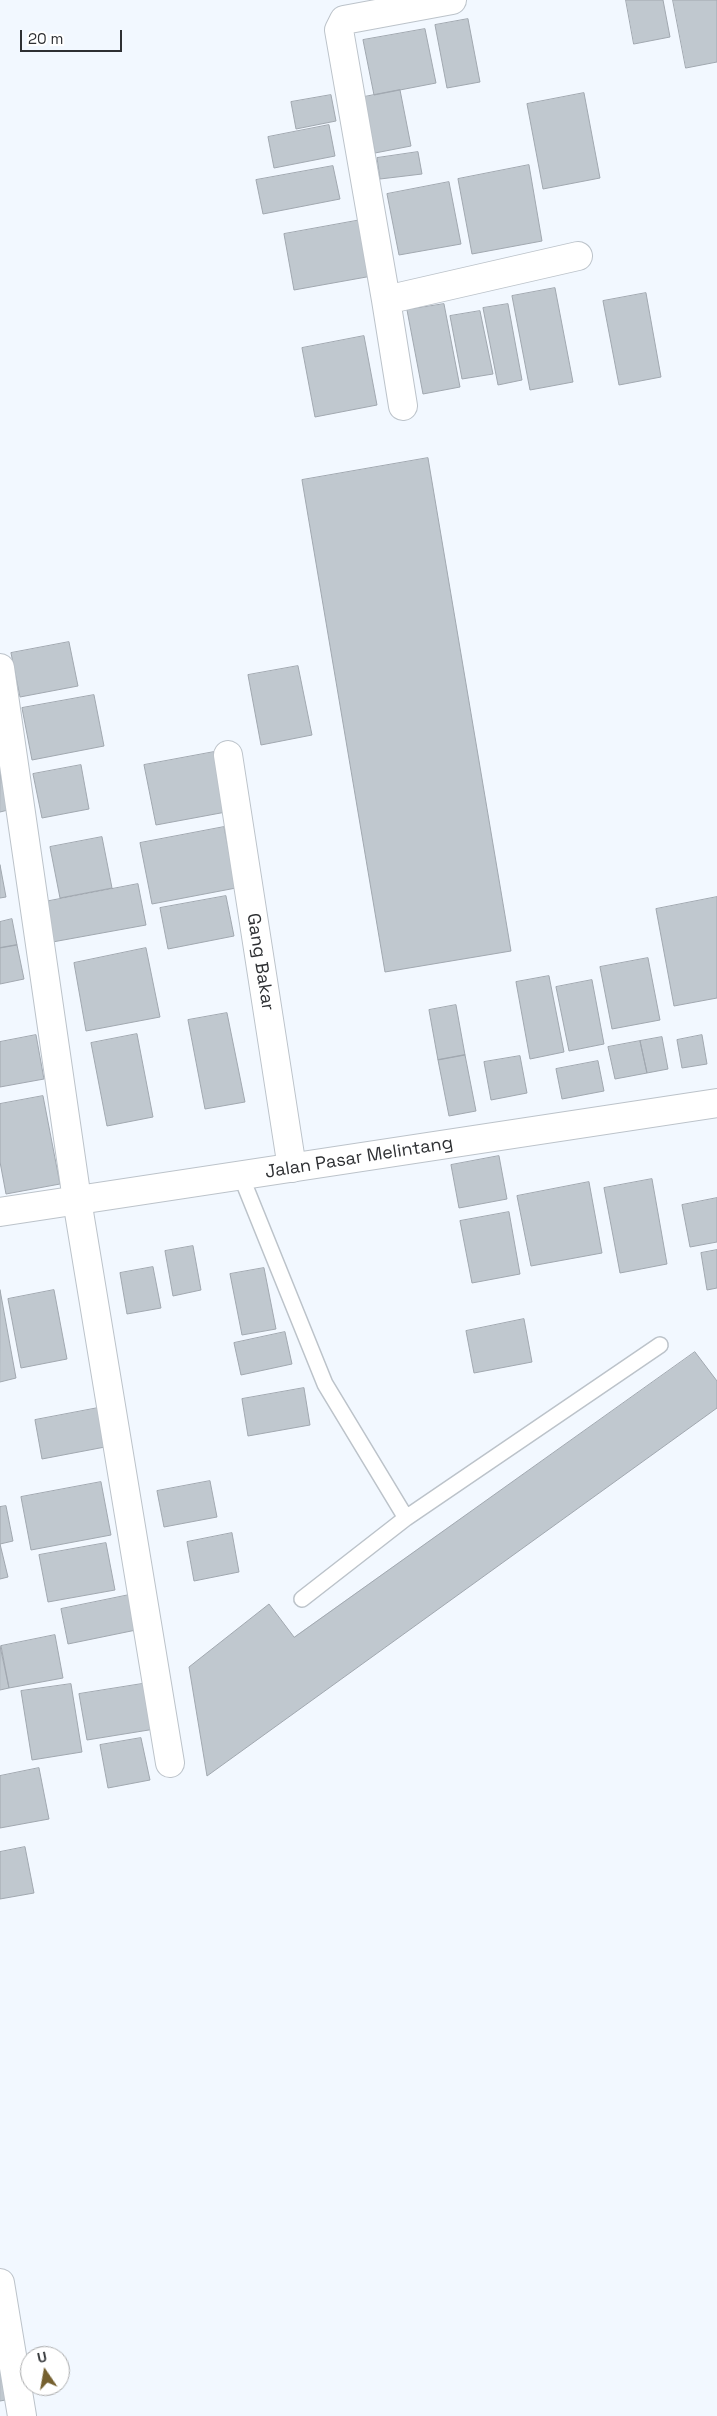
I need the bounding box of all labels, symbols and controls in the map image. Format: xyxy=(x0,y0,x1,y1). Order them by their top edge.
scale bar xyxy=(22,20,125,52)
text: 20 m xyxy=(28,29,63,48)
street label: Gang Bakar xyxy=(242,912,278,1012)
street label: Jalan Pasar Melintang xyxy=(263,1132,455,1184)
north arrow xyxy=(20,2346,70,2396)
text: U xyxy=(36,2348,49,2367)

